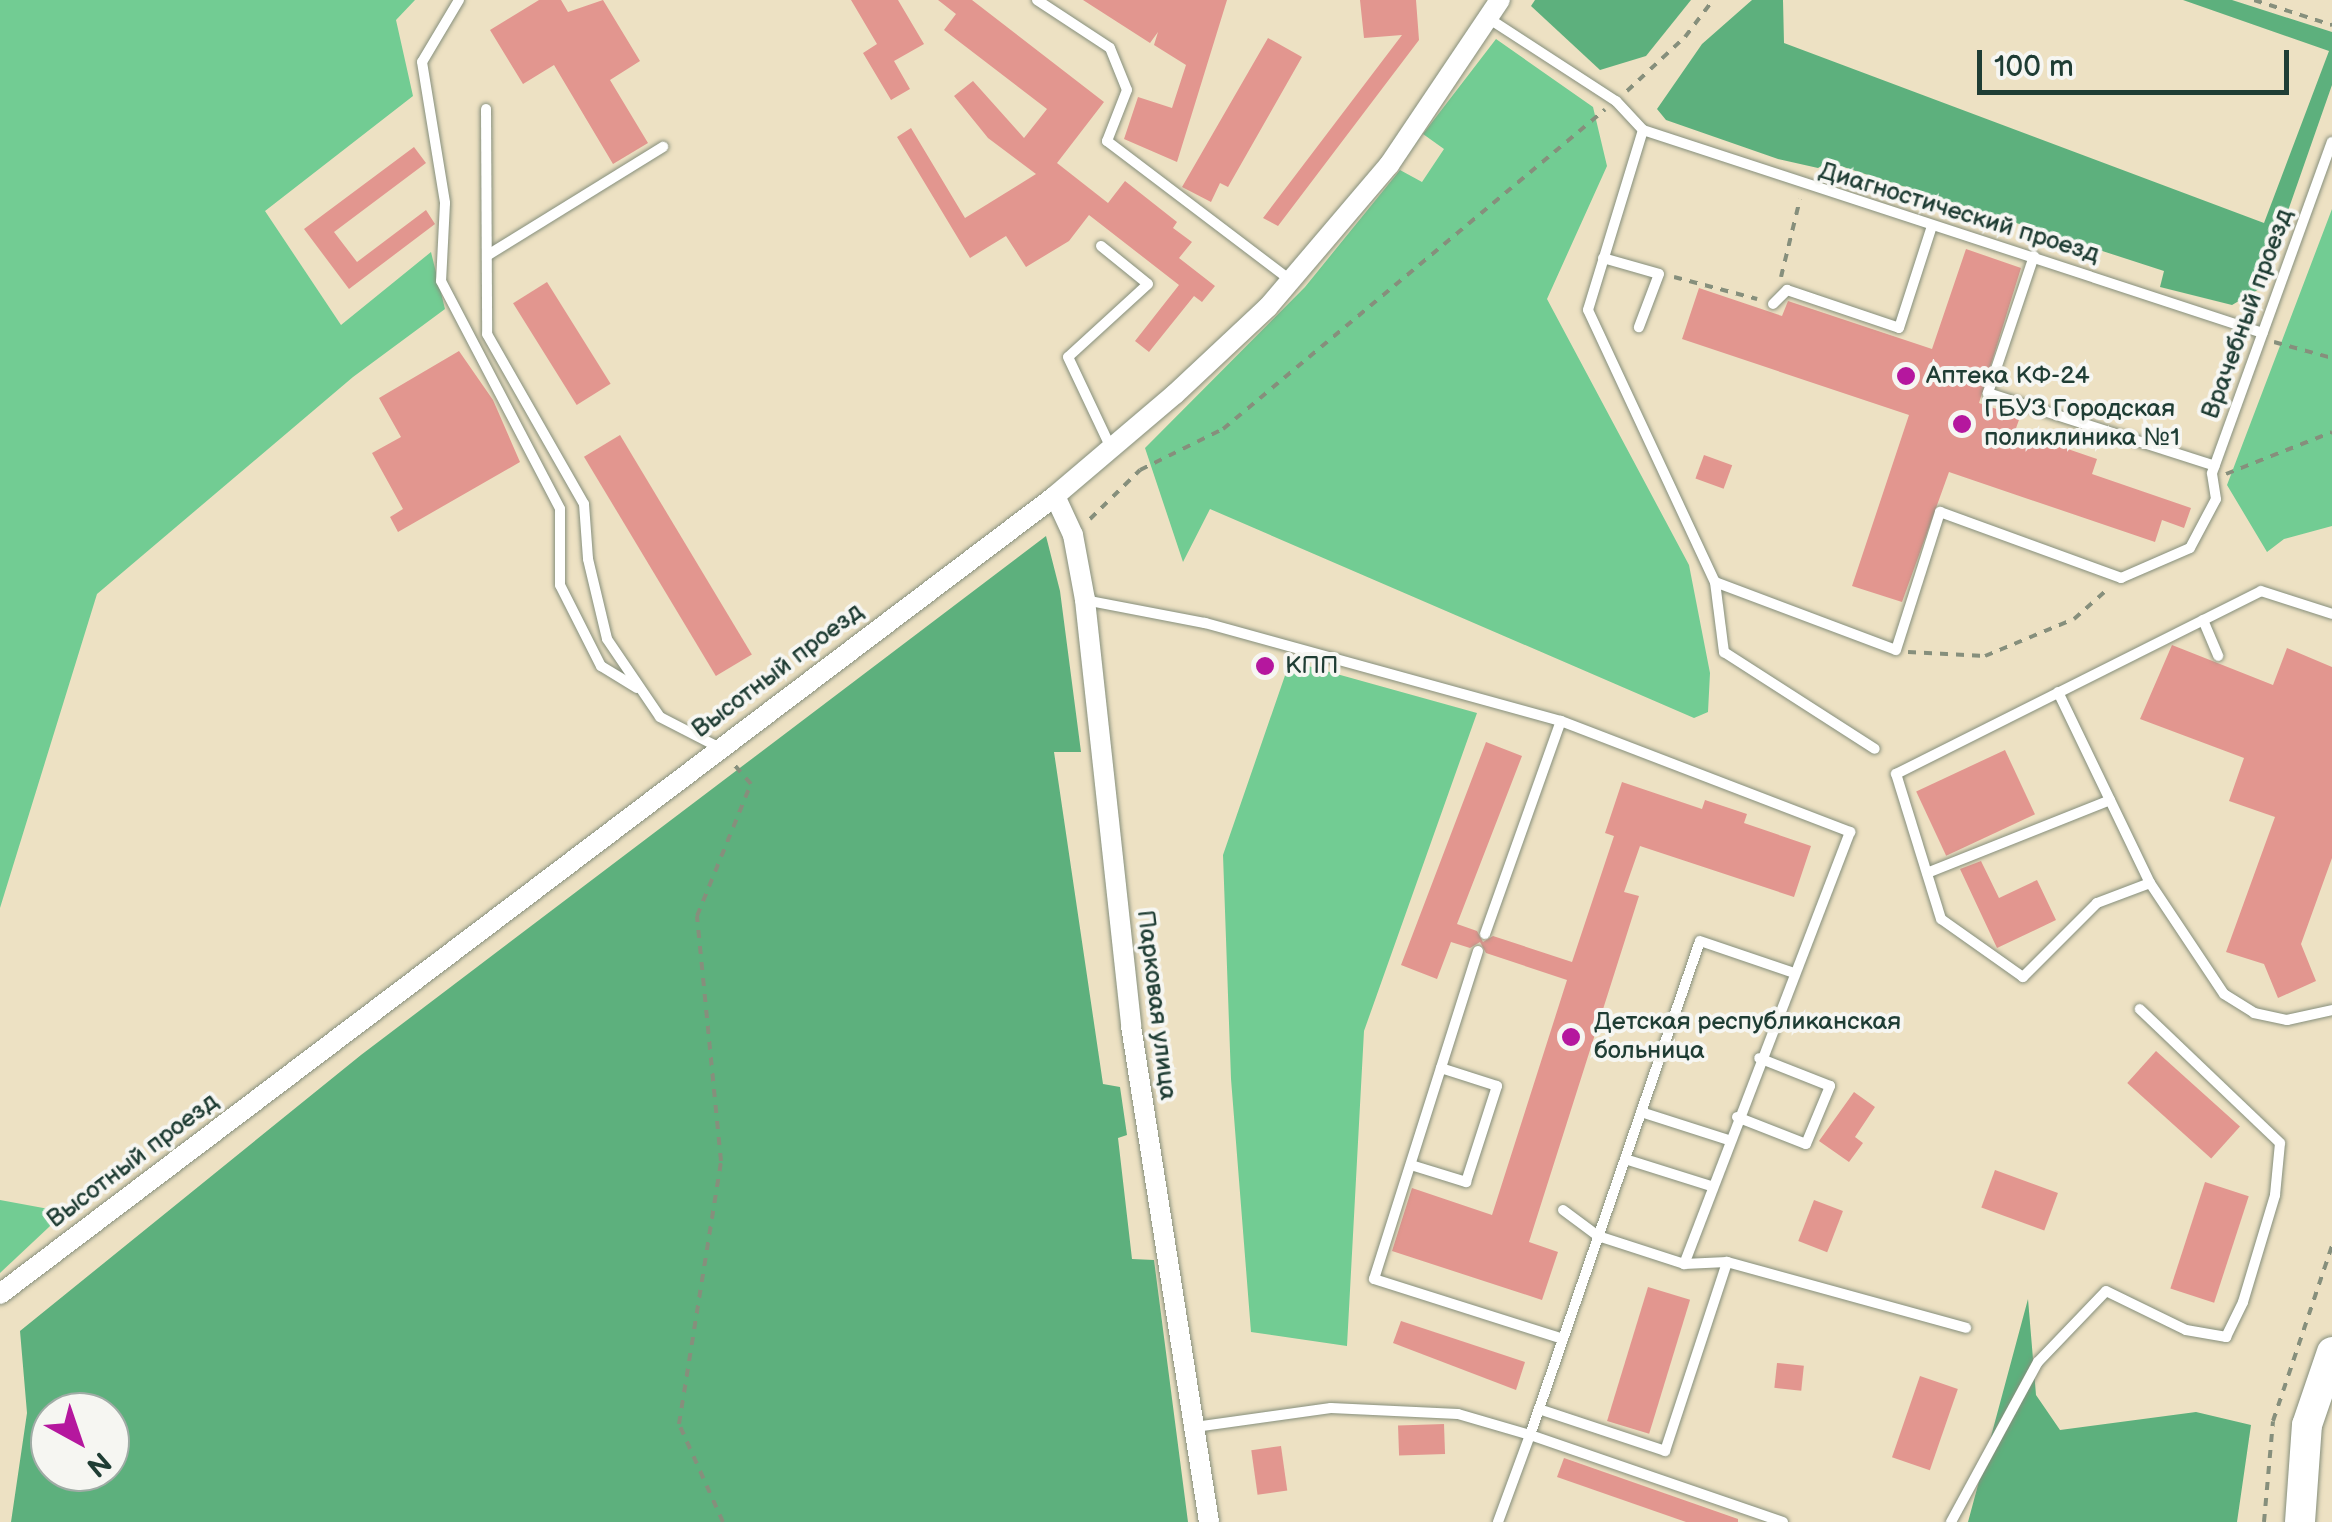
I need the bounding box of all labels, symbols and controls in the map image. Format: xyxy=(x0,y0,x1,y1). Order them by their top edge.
scale bar xyxy=(1982,30,2294,92)
text: 100 m xyxy=(1994,49,2074,85)
street label: Диагностический проезд xyxy=(1815,156,2103,270)
street label: Врачебный проезд xyxy=(2196,205,2300,423)
place label: Аптека КФ-24 xyxy=(1926,361,2090,391)
marker: Аптека КФ-24 xyxy=(1895,365,1917,387)
place label: ГБУЗ Городская поликлиника №1 xyxy=(1984,395,2180,454)
marker: ГБУЗ Городская поликлиника №1 xyxy=(1949,411,1975,437)
street label: Высотный проезд xyxy=(687,597,869,745)
place label: КПП xyxy=(1285,651,1339,681)
marker: КПП xyxy=(1254,655,1276,677)
street label: Парковая улица xyxy=(1129,908,1183,1102)
place label: Детская республиканская больница xyxy=(1594,1008,1901,1067)
marker: Детская республиканская больница xyxy=(1558,1024,1584,1050)
street label: Высотный проезд xyxy=(42,1087,224,1235)
north arrow xyxy=(30,1392,130,1492)
text: N xyxy=(80,1444,117,1483)

